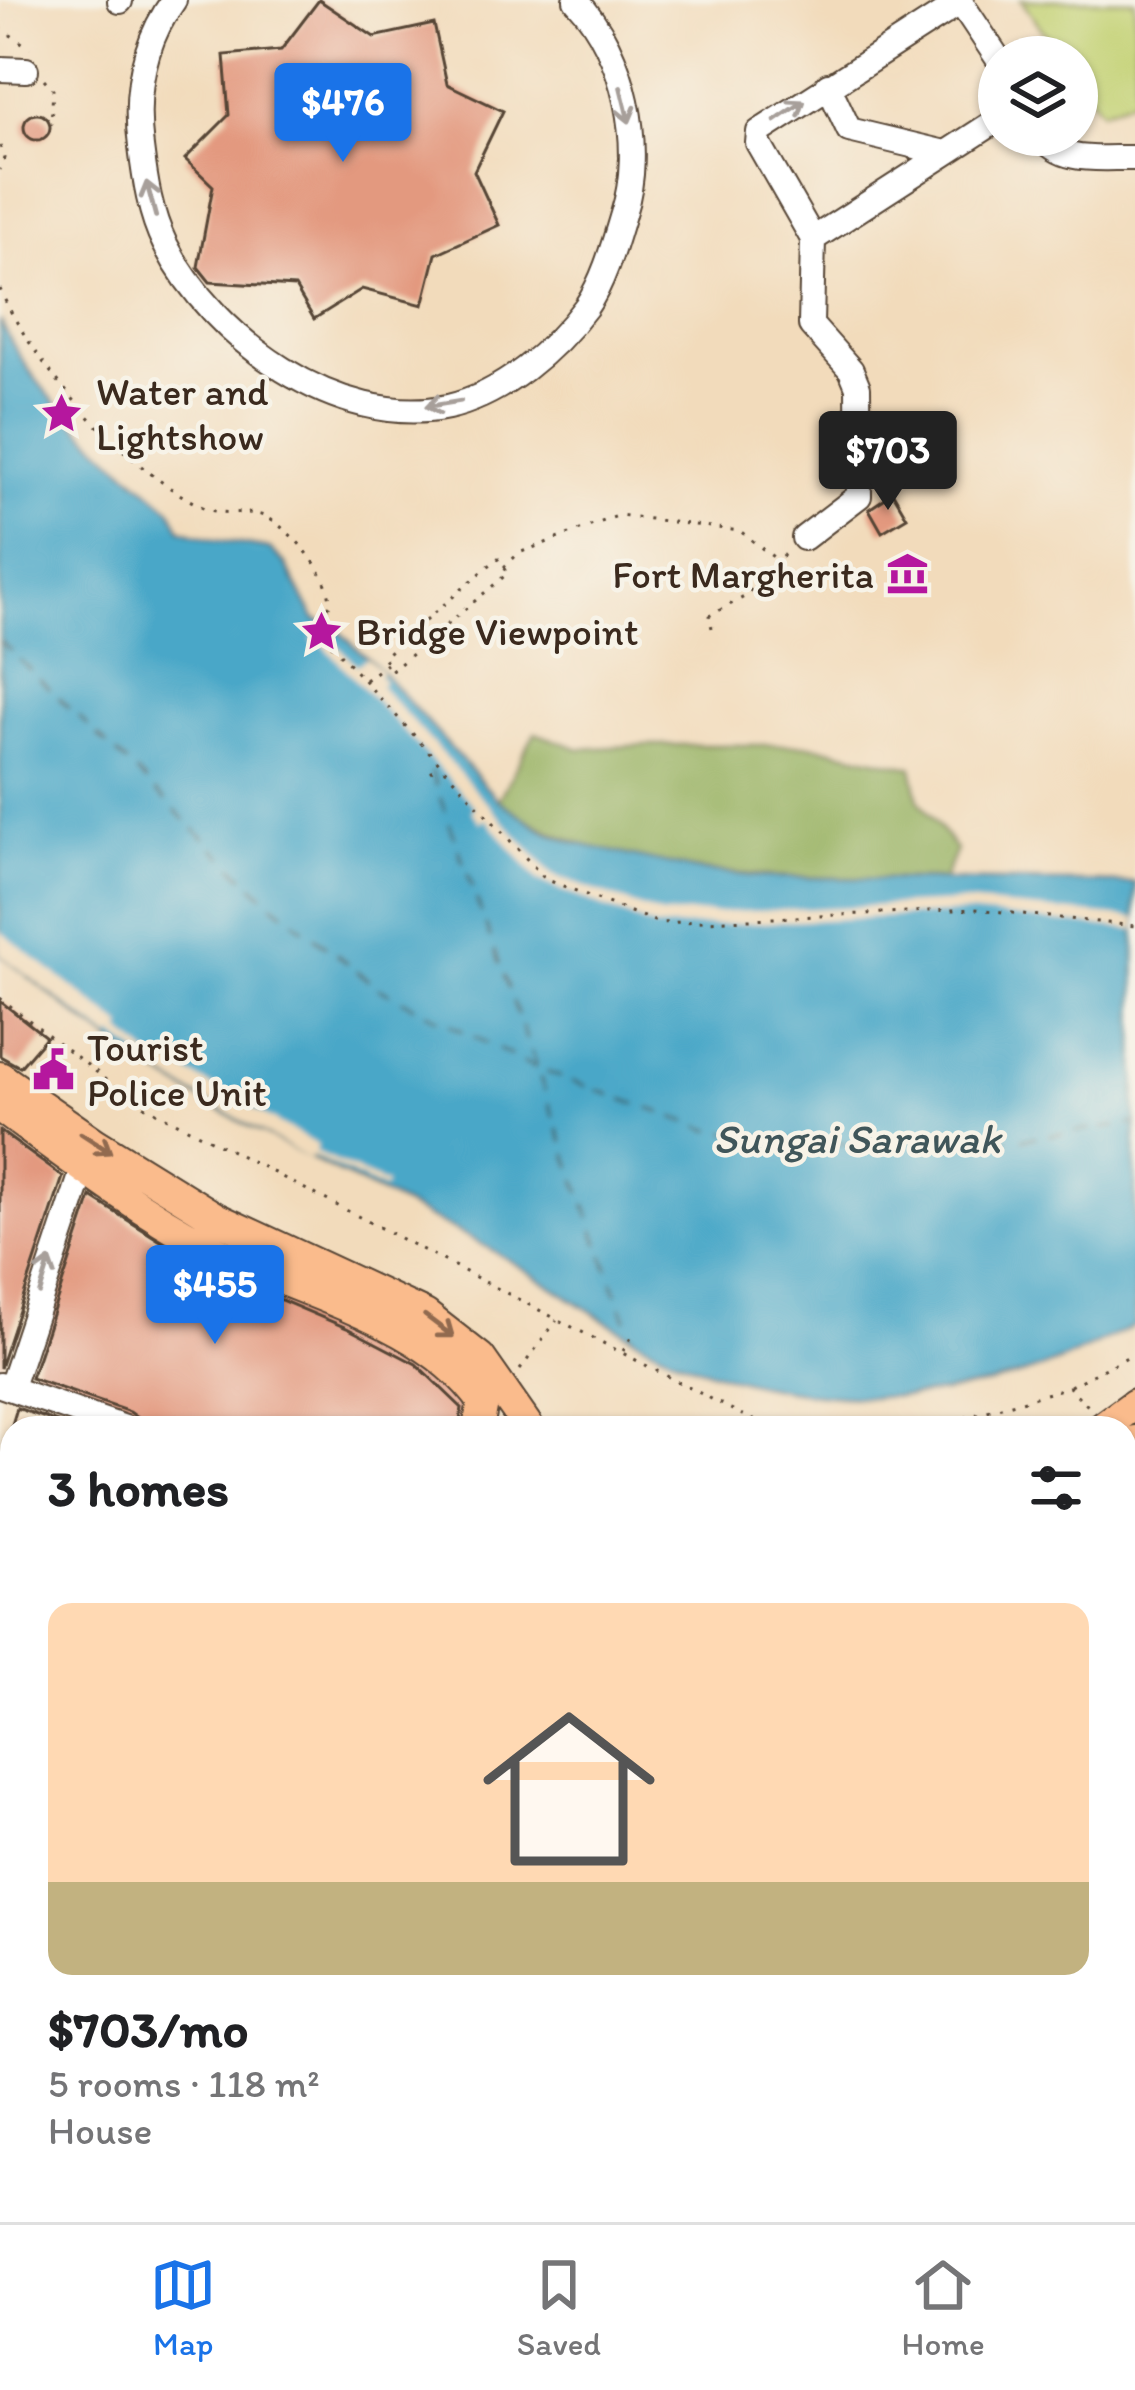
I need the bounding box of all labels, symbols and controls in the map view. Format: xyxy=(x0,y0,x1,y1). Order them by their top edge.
map controls xyxy=(978,36,1098,156)
button: layers xyxy=(978,36,1098,156)
pin: $476 xyxy=(272,63,414,165)
text: $476 xyxy=(301,78,385,125)
one-way arrow xyxy=(615,85,637,123)
one-way arrow xyxy=(772,99,806,124)
one-way arrow xyxy=(138,181,160,219)
place label: Water and Lightshow xyxy=(96,368,269,460)
place icon: Water and Lightshow xyxy=(39,390,85,436)
one-way arrow xyxy=(424,393,463,416)
pin: $703 xyxy=(817,411,959,513)
text: $703 xyxy=(846,426,930,473)
place label: Fort Margherita xyxy=(612,551,874,598)
museum icon: Fort Margherita xyxy=(885,551,931,597)
place icon: Bridge Viewpoint xyxy=(299,608,345,654)
place label: Bridge Viewpoint xyxy=(356,608,639,655)
place label: Tourist Police Unit xyxy=(87,1024,267,1116)
public building icon: Tourist Police Unit xyxy=(30,1046,76,1092)
water label: Sungai Sarawak xyxy=(713,1113,1003,1164)
one-way arrow xyxy=(79,1131,113,1156)
pin: $455 xyxy=(144,1245,286,1347)
one-way arrow xyxy=(35,1258,57,1296)
text: $455 xyxy=(173,1260,257,1307)
one-way arrow xyxy=(422,1313,455,1339)
icon: filters xyxy=(1023,1455,1089,1521)
text: 3 homes xyxy=(48,1458,229,1519)
icon: home xyxy=(461,1681,677,1897)
text: $703/mo xyxy=(48,1999,249,2060)
text: 5 rooms · 118 m² xyxy=(48,2060,320,2107)
text: House xyxy=(48,2107,152,2154)
tab: Map xyxy=(150,2252,216,2363)
tab: Saved xyxy=(517,2252,601,2363)
tab: Home xyxy=(902,2252,985,2363)

